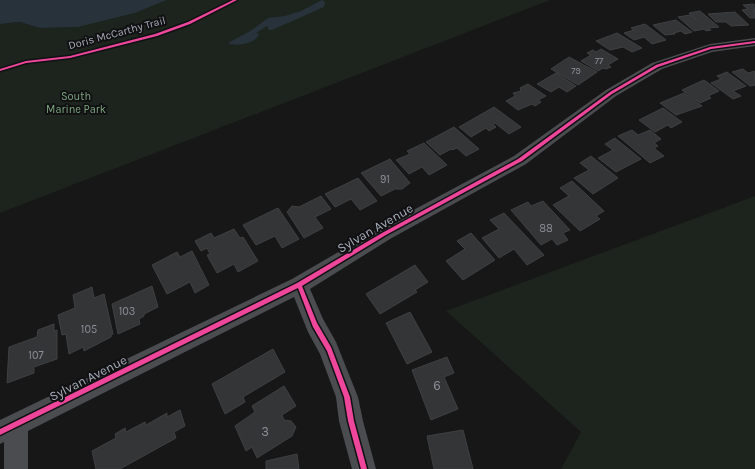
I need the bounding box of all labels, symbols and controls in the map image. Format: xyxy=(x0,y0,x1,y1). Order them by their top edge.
street label: Doris McCarthy Trail xyxy=(67,14,167,52)
house number: 77 xyxy=(595,56,604,66)
house number: 79 xyxy=(571,66,581,76)
park label: South Marine Park xyxy=(46,90,106,116)
house number: 91 xyxy=(380,173,390,186)
street label: Sylvan Avenue xyxy=(334,200,416,256)
house number: 88 xyxy=(539,222,553,235)
house number: 103 xyxy=(119,305,135,318)
house number: 105 xyxy=(81,323,97,336)
house number: 107 xyxy=(28,349,44,362)
street label: Sylvan Avenue xyxy=(47,352,130,404)
house number: 6 xyxy=(433,378,441,393)
house number: 3 xyxy=(261,424,269,439)

